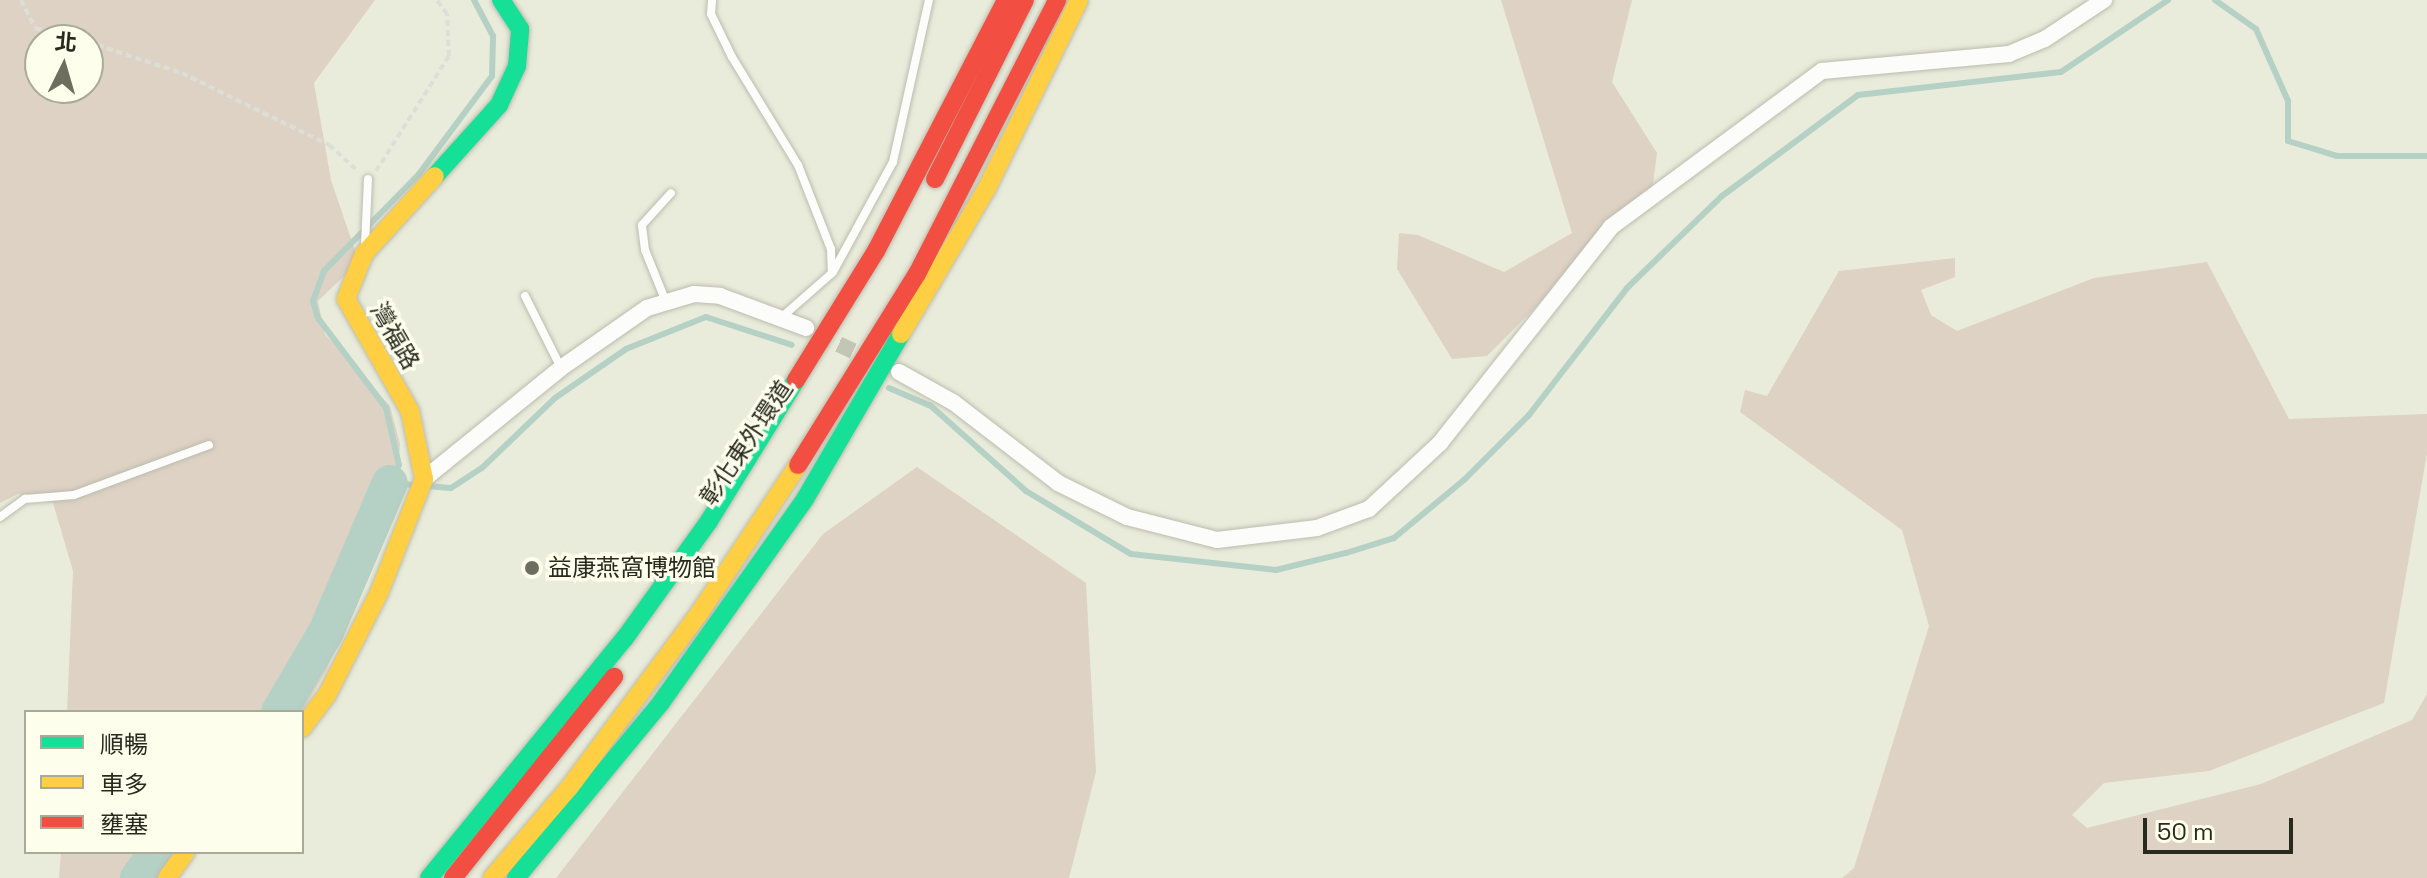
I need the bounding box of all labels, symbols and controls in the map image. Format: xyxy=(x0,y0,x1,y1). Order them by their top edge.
north arrow xyxy=(24,24,104,104)
text: 北 xyxy=(54,27,78,57)
street label: 灣福路 xyxy=(365,298,425,374)
street label: 彰化東外環道 xyxy=(694,375,798,511)
place label: 益康燕窩博物館 xyxy=(548,554,716,582)
marker: 益康燕窩博物館 xyxy=(523,559,541,577)
legend xyxy=(24,710,304,854)
text: 順暢 xyxy=(100,729,148,760)
text: 車多 xyxy=(100,769,148,800)
scale bar xyxy=(2147,802,2297,852)
text: 壅塞 xyxy=(100,809,148,840)
text: 50 m xyxy=(2157,816,2214,847)

